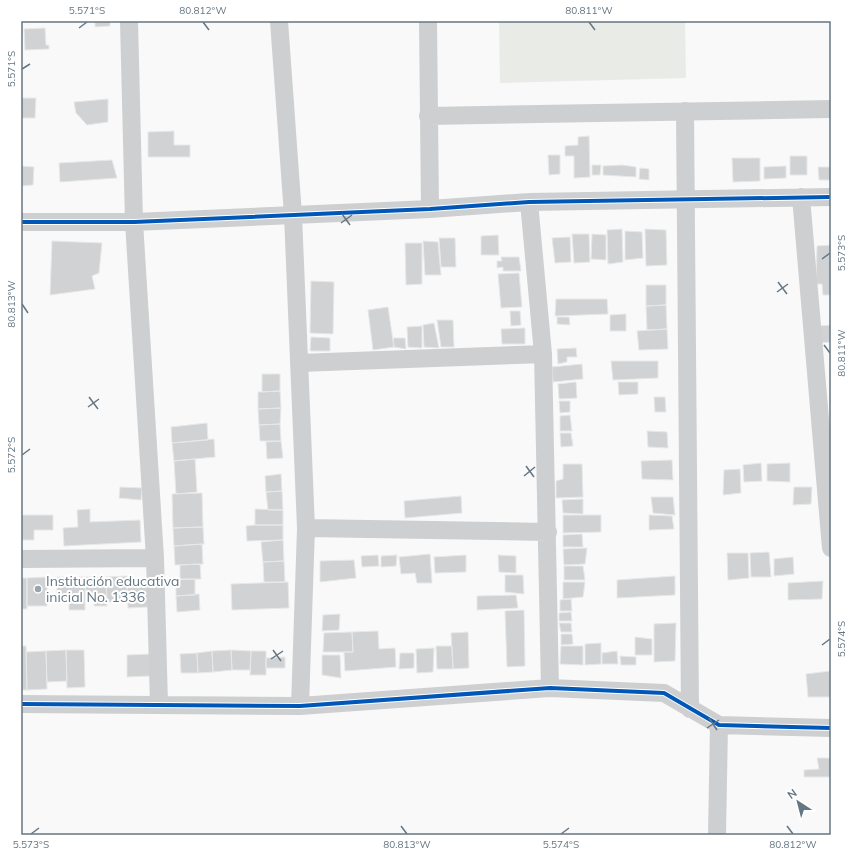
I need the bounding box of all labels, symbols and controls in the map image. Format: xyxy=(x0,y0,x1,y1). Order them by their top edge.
text: 5.571°S xyxy=(69,4,105,17)
text: 80.812°W xyxy=(179,4,227,17)
text: 80.811°W xyxy=(565,4,613,17)
text: 5.571°S xyxy=(5,51,18,87)
text: 5.573°S xyxy=(835,235,848,271)
text: 80.813°W xyxy=(5,280,18,328)
text: 80.811°W xyxy=(835,329,848,377)
text: 5.572°S xyxy=(5,437,18,473)
place label: Institución educativa inicial No. 1336 xyxy=(46,572,179,606)
marker: Institución educativa inicial No. 1336 xyxy=(33,584,43,594)
text: 5.574°S xyxy=(835,621,848,657)
north arrow xyxy=(778,782,818,822)
text: N xyxy=(785,786,800,802)
text: 5.573°S xyxy=(13,838,49,851)
text: 80.813°W xyxy=(383,838,431,851)
text: 5.574°S xyxy=(543,838,579,851)
text: 80.812°W xyxy=(769,838,817,851)

